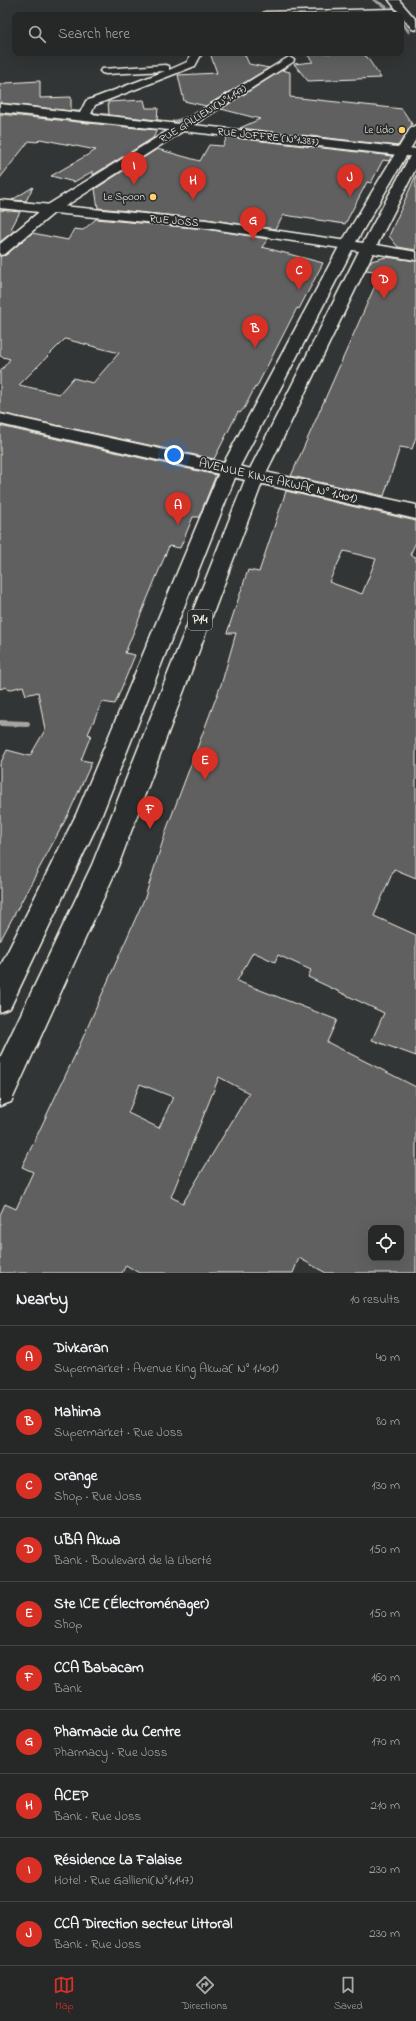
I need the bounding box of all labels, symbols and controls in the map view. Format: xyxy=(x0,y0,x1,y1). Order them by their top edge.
search box xyxy=(12,12,404,56)
icon: search xyxy=(26,23,48,45)
text: Search here xyxy=(58,23,130,45)
street label: RUE GALLIENI(N°1.147) xyxy=(156,81,250,147)
place label: Le Lido xyxy=(364,122,394,138)
street label: RUE JOFFRE (N°1.387) xyxy=(217,124,319,150)
marker: Le Lido xyxy=(397,125,407,135)
pin: I xyxy=(121,152,147,185)
pin: J xyxy=(337,164,363,197)
pin: H xyxy=(180,167,206,200)
place label: Le Spoon xyxy=(103,189,145,205)
marker: Le Spoon xyxy=(148,192,158,202)
pin: G xyxy=(240,207,266,240)
street label: RUE JOSS xyxy=(149,211,199,231)
pin: C xyxy=(286,257,312,290)
pin: D xyxy=(371,266,397,299)
pin: B xyxy=(242,315,268,348)
your location xyxy=(164,445,184,465)
street label: AVENUE KING AKWA( N° 1.401) xyxy=(197,454,359,509)
pin: A xyxy=(165,492,191,525)
road number: P14 xyxy=(188,610,212,630)
pin: E xyxy=(192,747,218,780)
pin: F xyxy=(137,796,163,829)
map controls xyxy=(368,1225,404,1261)
button: locate xyxy=(368,1225,404,1261)
text: Nearby xyxy=(16,1287,68,1312)
text: 10 results xyxy=(350,1290,400,1309)
text: Divkaran xyxy=(54,1337,108,1359)
text: A xyxy=(25,1348,33,1367)
text: 40 m xyxy=(376,1348,400,1367)
text: Supermarket · Avenue King Akwa( N° 1.401) xyxy=(54,1359,278,1378)
text: Mahima xyxy=(54,1401,101,1423)
text: B xyxy=(25,1412,33,1431)
text: 80 m xyxy=(376,1412,400,1431)
text: Supermarket · Rue Joss xyxy=(54,1423,183,1442)
text: Orange xyxy=(54,1465,97,1487)
text: C xyxy=(25,1476,33,1495)
text: 130 m xyxy=(372,1476,400,1495)
text: Shop · Rue Joss xyxy=(54,1487,142,1506)
text: UBA Akwa xyxy=(54,1529,120,1551)
text: D xyxy=(24,1540,34,1559)
text: 150 m xyxy=(369,1540,400,1559)
text: Bank · Boulevard de la Liberté xyxy=(54,1551,212,1570)
text: Ste ICE (Électroménager) xyxy=(54,1593,209,1615)
text: E xyxy=(25,1604,33,1623)
text: 150 m xyxy=(369,1604,400,1623)
text: Shop xyxy=(54,1615,82,1634)
text: CCA Babacam xyxy=(54,1657,144,1679)
text: F xyxy=(25,1668,33,1687)
text: 160 m xyxy=(371,1668,400,1687)
text: Bank xyxy=(54,1679,82,1698)
text: Pharmacie du Centre xyxy=(54,1721,181,1743)
text: G xyxy=(25,1732,33,1751)
text: 170 m xyxy=(372,1732,400,1751)
text: Pharmacy · Rue Joss xyxy=(54,1743,167,1762)
text: ACEP xyxy=(54,1785,88,1807)
text: H xyxy=(25,1796,33,1815)
text: 210 m xyxy=(370,1796,400,1815)
text: Bank · Rue Joss xyxy=(54,1807,141,1826)
text: Résidence La Falaise xyxy=(54,1849,182,1871)
text: I xyxy=(27,1860,31,1879)
text: 230 m xyxy=(369,1860,400,1879)
text: Hotel · Rue Gallieni(N°1.147) xyxy=(54,1871,193,1890)
text: CCA Direction secteur Littoral xyxy=(54,1913,233,1935)
text: J xyxy=(26,1924,32,1943)
text: 230 m xyxy=(369,1924,400,1943)
text: Bank · Rue Joss xyxy=(54,1935,141,1954)
tab: Map xyxy=(53,1974,75,2014)
tab: Directions xyxy=(182,1974,228,2014)
tab: Saved xyxy=(334,1974,363,2014)

